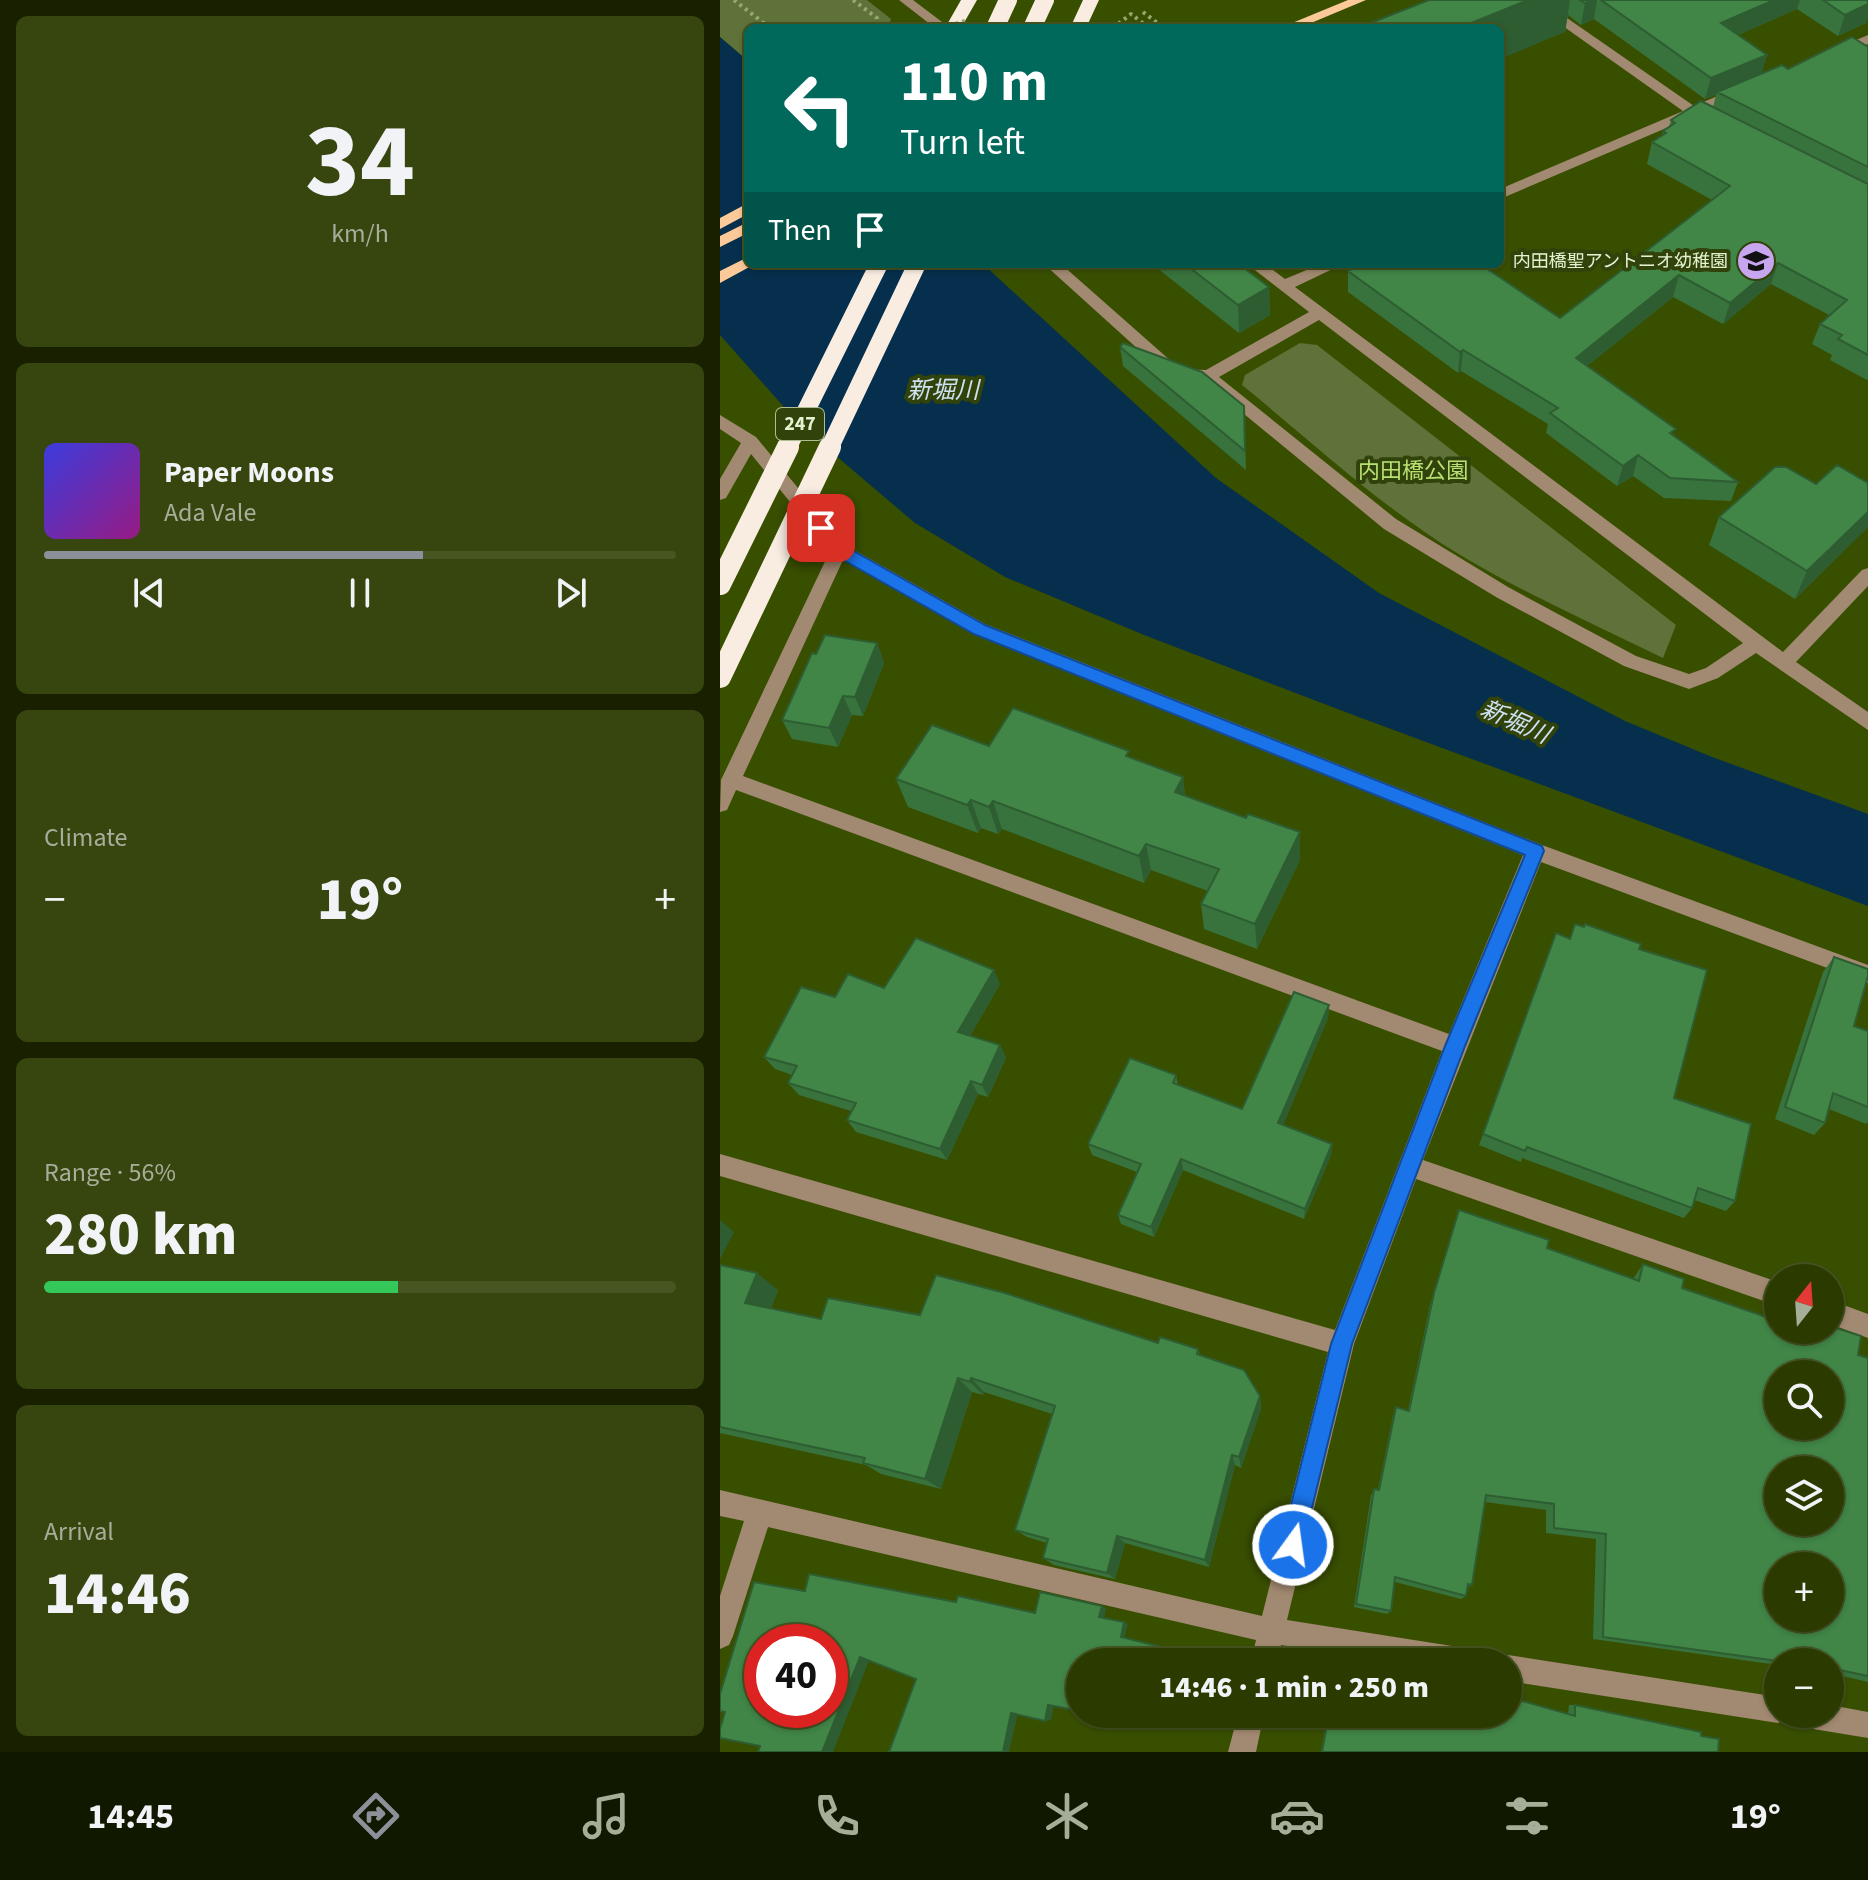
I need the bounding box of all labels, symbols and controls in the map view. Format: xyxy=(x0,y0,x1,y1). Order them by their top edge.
text: 110 m xyxy=(900,43,1048,122)
icon: left xyxy=(768,56,872,160)
text: 34 xyxy=(305,89,415,237)
text: Turn left xyxy=(900,117,1025,168)
icon: arrive xyxy=(848,208,892,252)
text: Then xyxy=(768,209,832,252)
text: km/h xyxy=(331,215,389,252)
school or university icon: 内田橋聖アントニオ幼稚園 xyxy=(1735,240,1777,282)
place label: 内田橋聖アントニオ幼稚園 xyxy=(1513,249,1728,274)
water label: 新堀川 xyxy=(907,373,982,408)
road number: 247 xyxy=(776,408,824,440)
text: Paper Moons xyxy=(164,451,334,494)
park label: 内田橋公園 xyxy=(1358,455,1468,487)
text: Ada Vale xyxy=(164,494,256,531)
pin xyxy=(787,494,855,562)
icon: arrive xyxy=(799,506,843,550)
icon: previous xyxy=(127,571,171,615)
icon: pause xyxy=(338,571,382,615)
icon: next xyxy=(549,571,593,615)
water label: 新堀川 xyxy=(1475,691,1558,754)
text: Climate xyxy=(44,819,128,856)
text: 19° xyxy=(317,858,403,943)
text: − xyxy=(44,869,66,932)
text: + xyxy=(654,869,676,932)
text: Range · 56% xyxy=(44,1154,176,1191)
text: 280 km xyxy=(44,1193,237,1278)
north arrow xyxy=(1764,1264,1844,1344)
map controls xyxy=(1764,1264,1844,1728)
button: search xyxy=(1764,1360,1844,1440)
button: layers xyxy=(1764,1456,1844,1536)
position arrow xyxy=(1251,1503,1335,1587)
text: Arrival xyxy=(44,1513,114,1550)
text: 14:46 xyxy=(44,1552,191,1637)
button: + xyxy=(1764,1552,1844,1632)
speed limit sign: 40 xyxy=(744,1624,848,1728)
button: − xyxy=(1764,1648,1844,1728)
text: 14:46 · 1 min · 250 m xyxy=(1159,1666,1429,1709)
icon: directions xyxy=(348,1788,404,1844)
icon: music xyxy=(578,1788,634,1844)
icon: phone xyxy=(809,1788,865,1844)
icon: climate xyxy=(1039,1788,1095,1844)
icon: car xyxy=(1269,1788,1325,1844)
icon: filters xyxy=(1499,1788,1555,1844)
text: 14:45 xyxy=(87,1791,174,1842)
text: 19° xyxy=(1730,1791,1781,1842)

